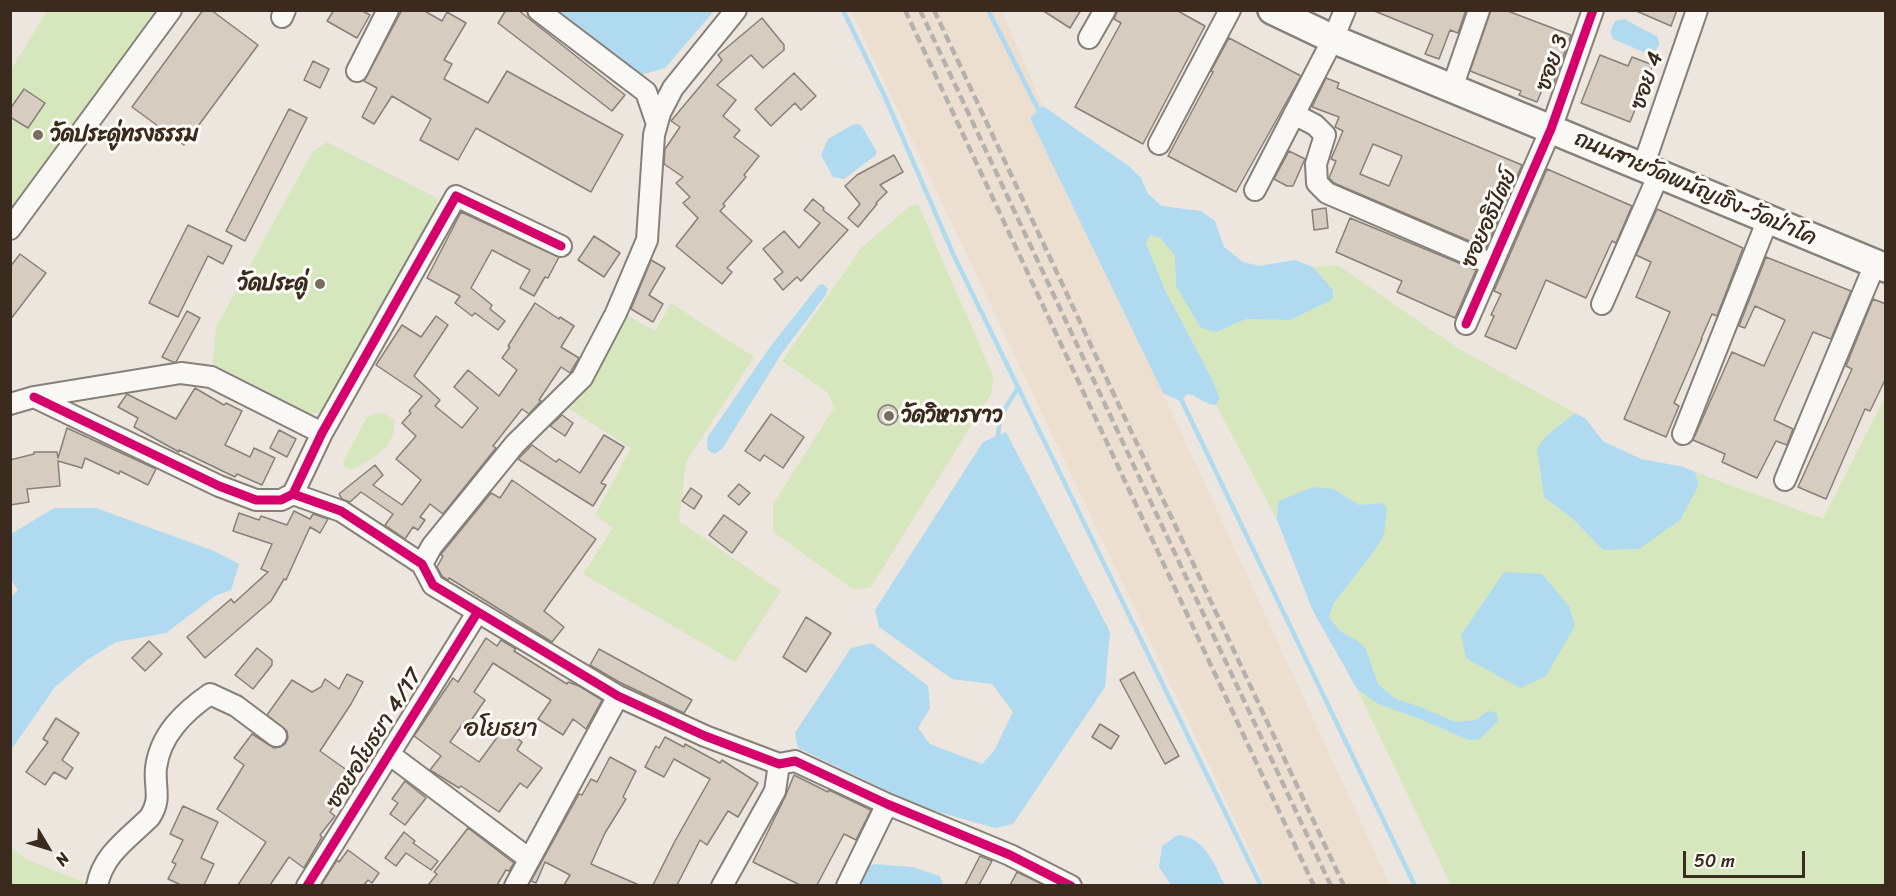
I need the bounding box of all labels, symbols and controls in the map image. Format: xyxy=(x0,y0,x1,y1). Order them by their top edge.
street label: ซอย 3 xyxy=(1531,31,1575,95)
street label: ซอย 4 xyxy=(1626,49,1670,113)
place label: วัดประดู่ทรงธรรม xyxy=(50,122,198,148)
street label: ถนนสายวัดพนัญเชิง-วัดป่าโค xyxy=(1570,126,1820,252)
marker: วัดประดู่ทรงธรรม xyxy=(31,128,45,142)
street label: ซอยอธิปัตย์ xyxy=(1457,166,1523,272)
place label: วัดประดู่ xyxy=(237,271,308,297)
marker: วัดประดู่ xyxy=(313,277,327,291)
place label: วัดวิหารขาว xyxy=(901,403,1003,429)
marker: วัดวิหารขาว xyxy=(882,409,896,423)
street label: ซอยอโยธยา 4/17 xyxy=(321,664,429,814)
district label: อโยธยา xyxy=(464,716,538,744)
north arrow xyxy=(18,818,78,878)
scale bar xyxy=(1686,839,1808,877)
text: 50 m xyxy=(1694,845,1735,877)
text: N xyxy=(48,846,77,873)

